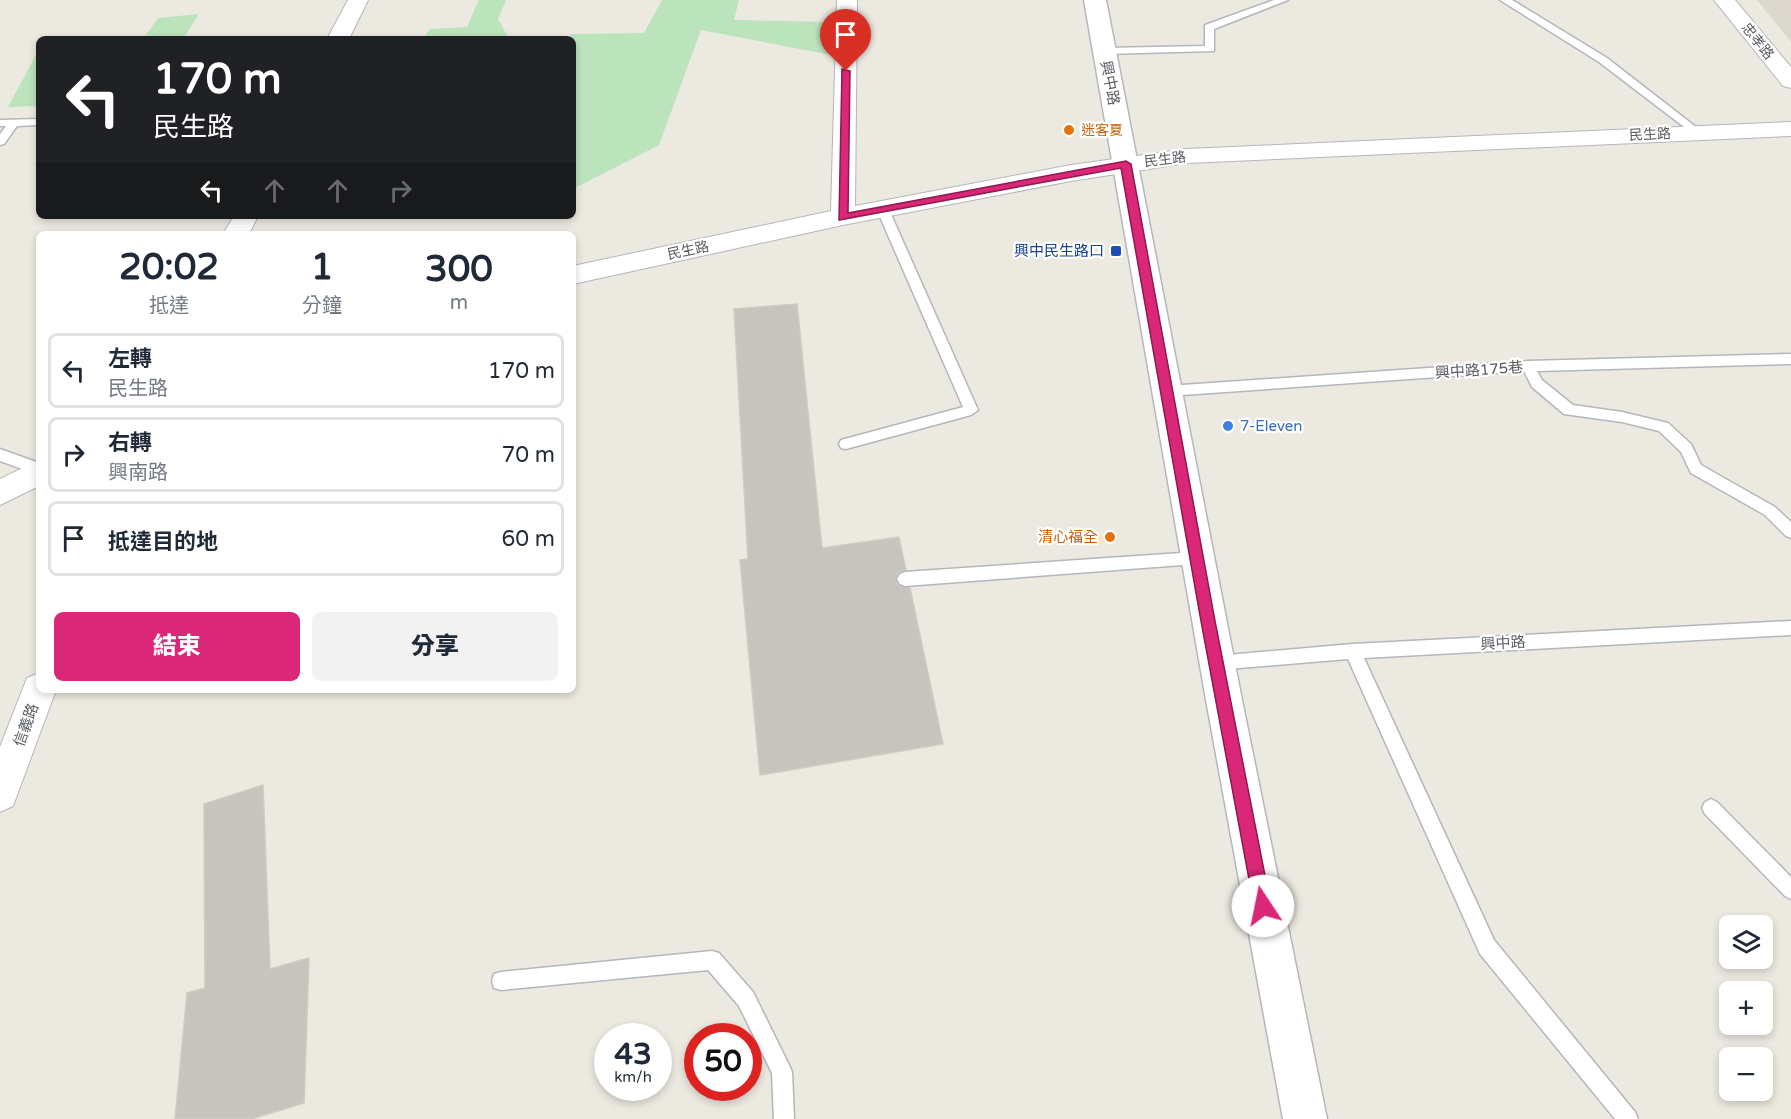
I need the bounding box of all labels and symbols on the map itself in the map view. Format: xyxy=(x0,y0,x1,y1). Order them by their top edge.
pin xyxy=(820,9,871,71)
street label: 忠孝路 xyxy=(1738,20,1777,63)
street label: 興中路 xyxy=(1097,59,1123,107)
place label: 迷客夏 xyxy=(1081,122,1123,139)
marker: 迷客夏 xyxy=(1062,123,1076,137)
street label: 民生路 xyxy=(1629,125,1671,144)
street label: 民生路 xyxy=(1143,149,1187,170)
street label: 民生路 xyxy=(666,238,710,263)
place label: 興中民生路口 xyxy=(1014,242,1104,260)
marker: 興中民生路口 xyxy=(1109,244,1123,258)
street label: 興中路175巷 xyxy=(1434,358,1524,382)
place label: 7-Eleven xyxy=(1240,417,1302,435)
marker: 7-Eleven xyxy=(1221,419,1235,433)
place label: 清心福全 xyxy=(1038,528,1098,546)
marker: 清心福全 xyxy=(1103,530,1117,544)
street label: 興中路 xyxy=(1480,633,1526,653)
street label: 信義路 xyxy=(10,701,42,749)
position arrow xyxy=(1231,874,1295,938)
speed limit sign: 50 xyxy=(684,1023,762,1101)

